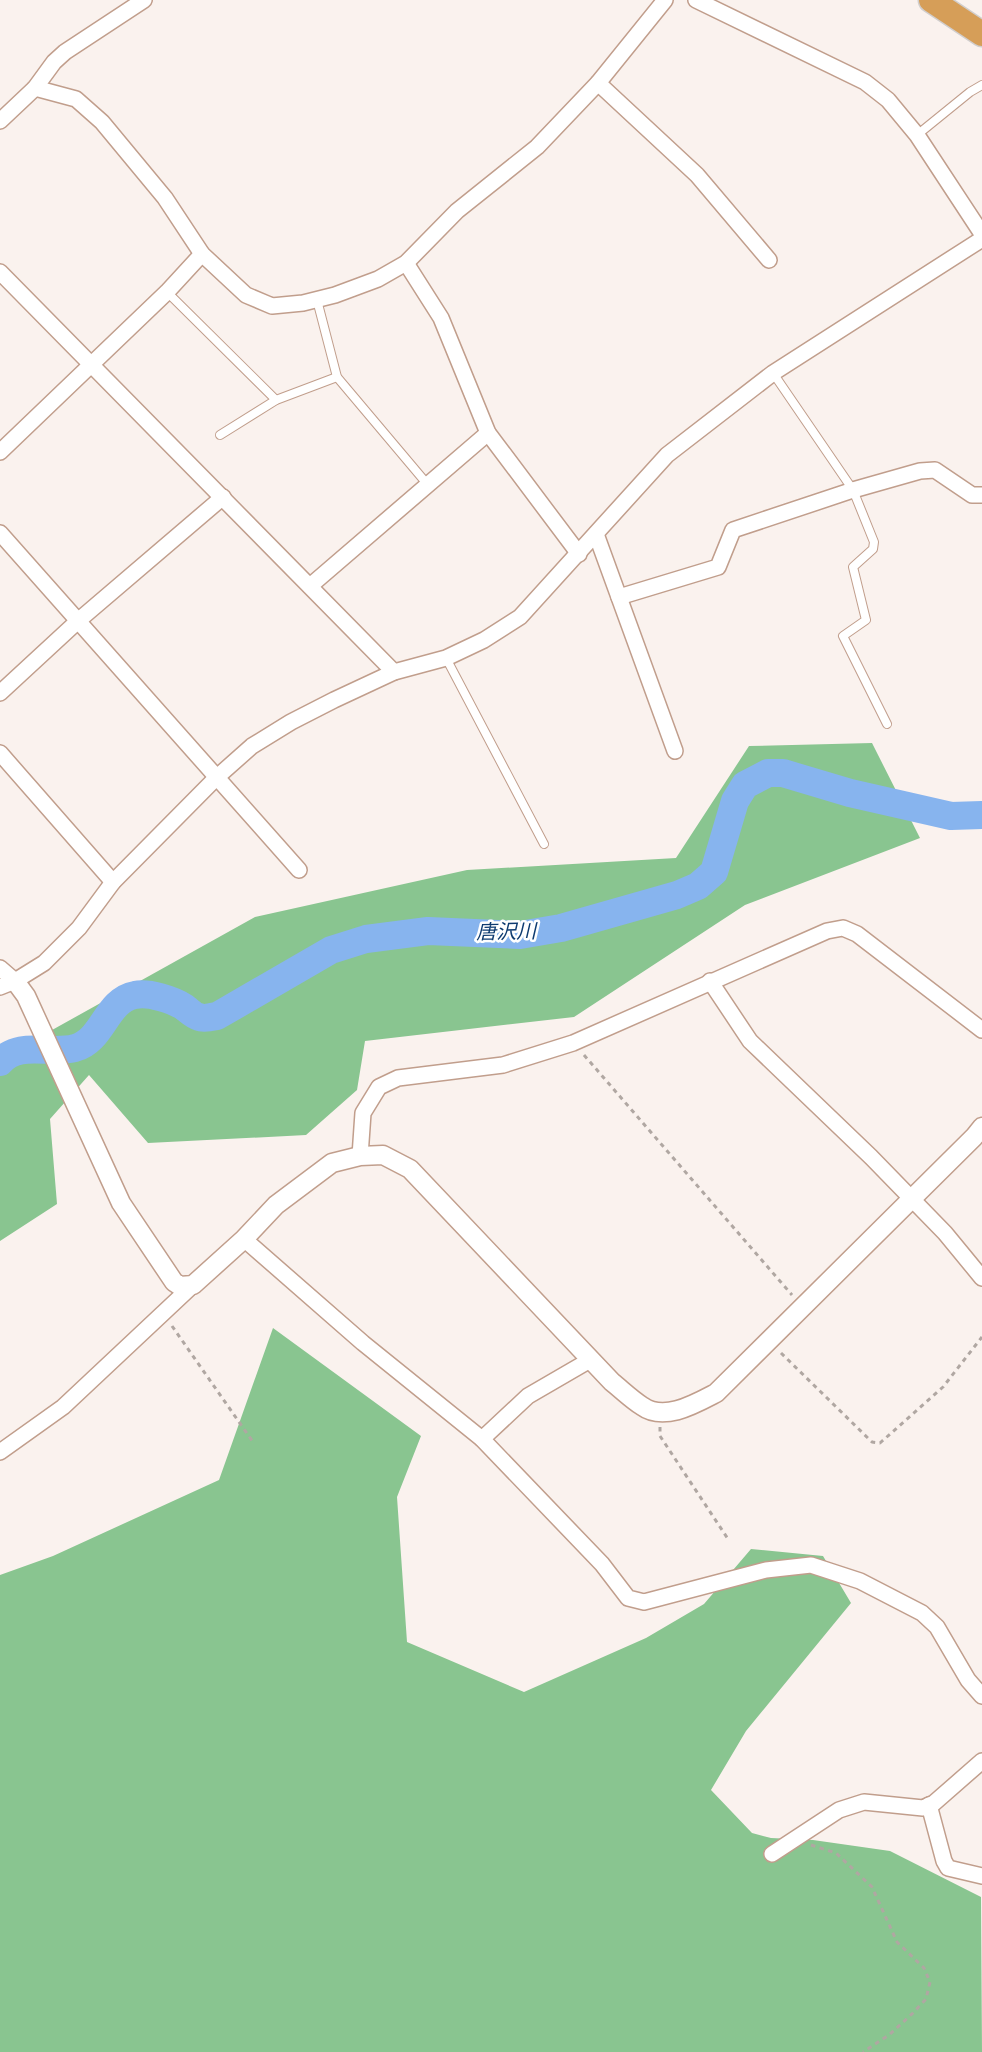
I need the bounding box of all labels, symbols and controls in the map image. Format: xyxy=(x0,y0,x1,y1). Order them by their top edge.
water label: 唐沢川 xyxy=(476,917,538,945)

